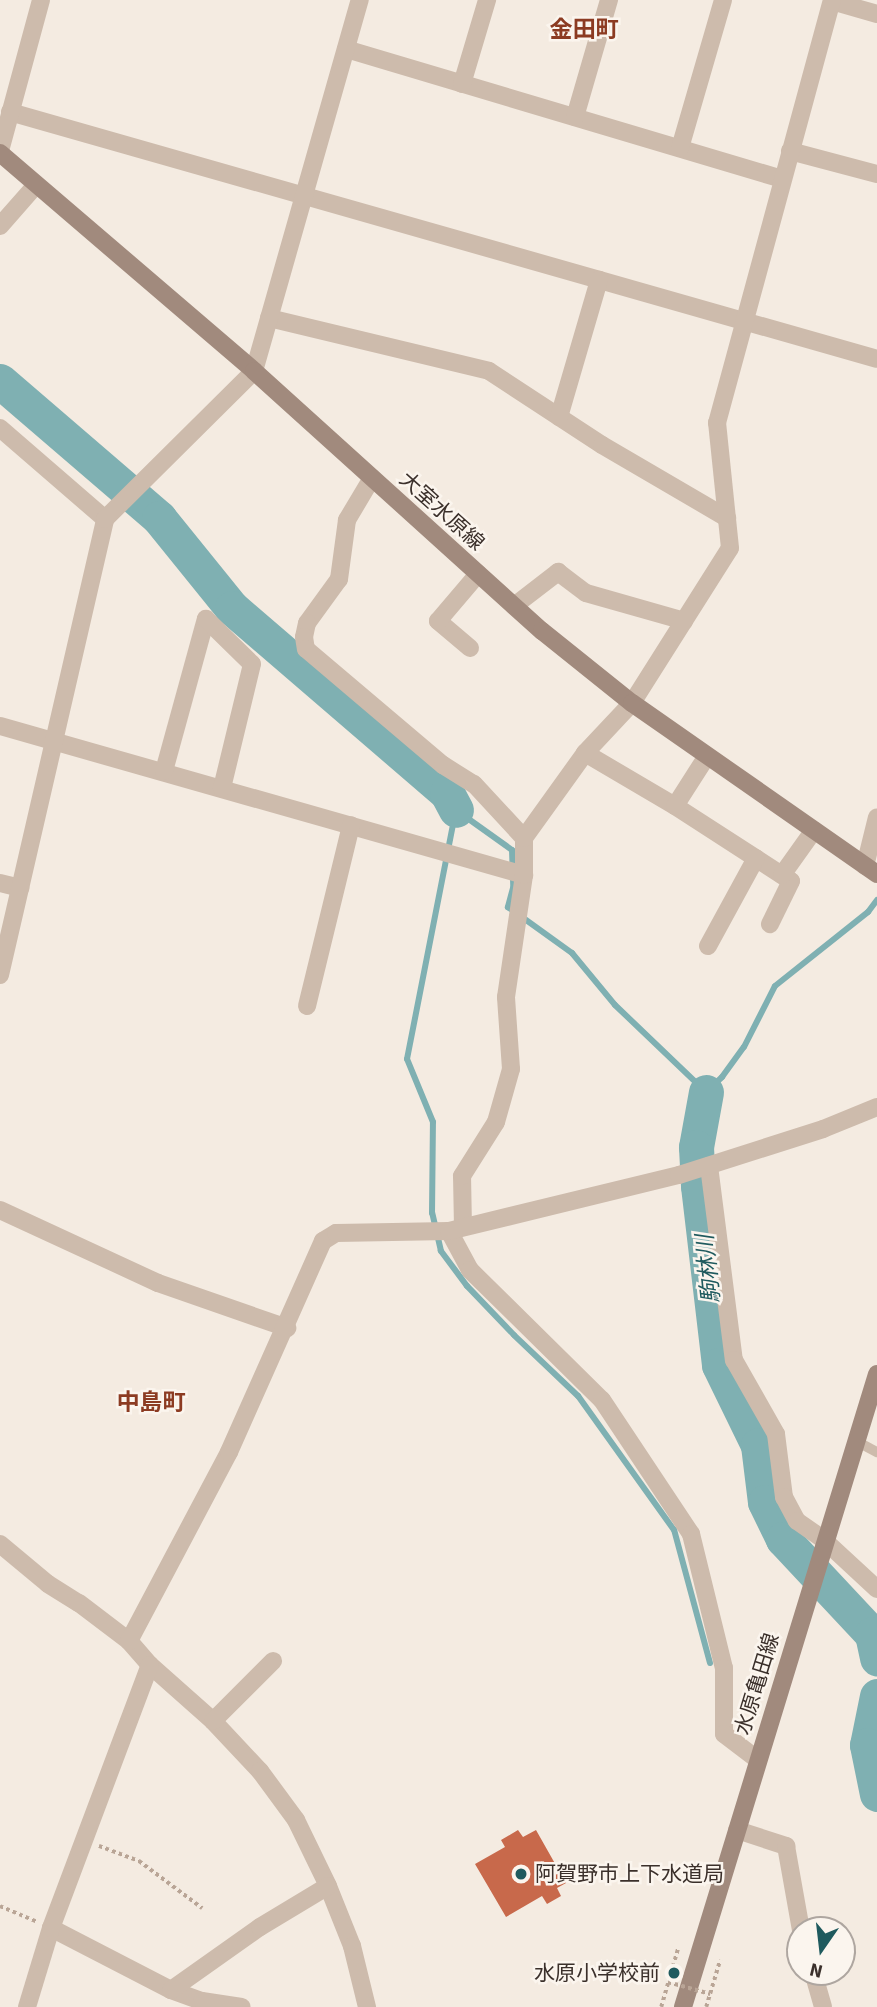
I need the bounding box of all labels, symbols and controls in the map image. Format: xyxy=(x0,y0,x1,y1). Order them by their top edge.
district label: 金田町 xyxy=(550,16,618,44)
street label: 大室水原線 xyxy=(395,467,489,555)
water label: 駒林川 xyxy=(692,1233,726,1305)
district label: 中島町 xyxy=(117,1389,185,1417)
street label: 水原亀田線 xyxy=(730,1630,784,1738)
place label: 阿賀野市上下水道局 xyxy=(535,1861,724,1887)
marker: 阿賀野市上下水道局 xyxy=(513,1866,529,1882)
north arrow xyxy=(786,1916,856,1986)
text: N xyxy=(807,1955,826,1985)
place label: 水原小学校前 xyxy=(534,1960,660,1986)
marker: 水原小学校前 xyxy=(666,1965,682,1981)

